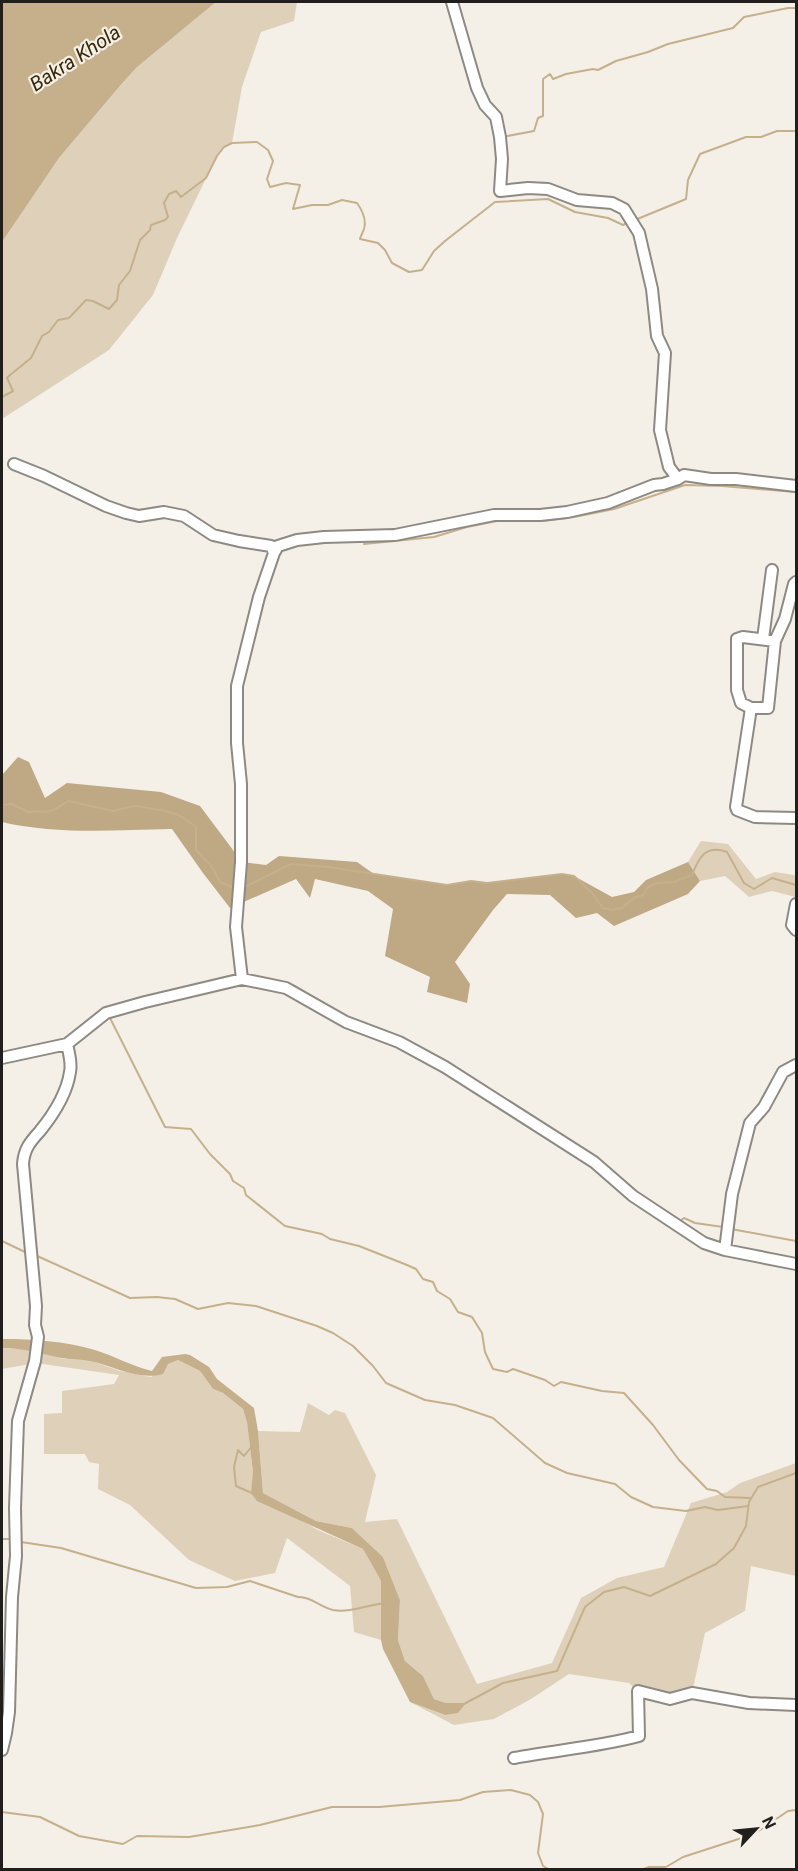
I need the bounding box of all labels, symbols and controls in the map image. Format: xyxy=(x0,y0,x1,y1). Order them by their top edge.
water label: Bakra Khola xyxy=(25,20,125,96)
north arrow xyxy=(726,1799,786,1859)
text: N xyxy=(758,1813,780,1832)

